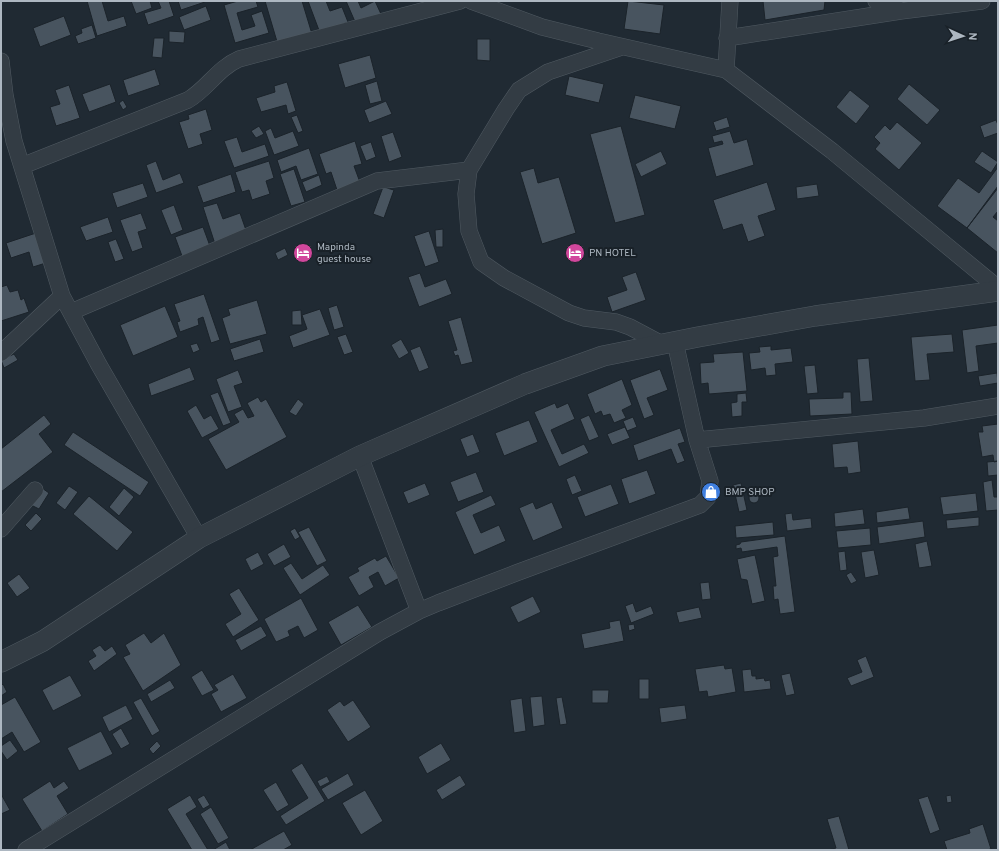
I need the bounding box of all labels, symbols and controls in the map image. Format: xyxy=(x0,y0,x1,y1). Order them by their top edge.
north arrow xyxy=(943,16,983,56)
text: N xyxy=(965,32,979,41)
place label: Mapinda guest house xyxy=(317,241,371,266)
hotel icon: Mapinda guest house xyxy=(292,242,314,264)
hotel icon: PN HOTEL xyxy=(564,242,586,264)
place label: PN HOTEL xyxy=(589,247,636,260)
shop icon: BMP SHOP xyxy=(700,481,722,503)
place label: BMP SHOP xyxy=(725,486,775,499)

